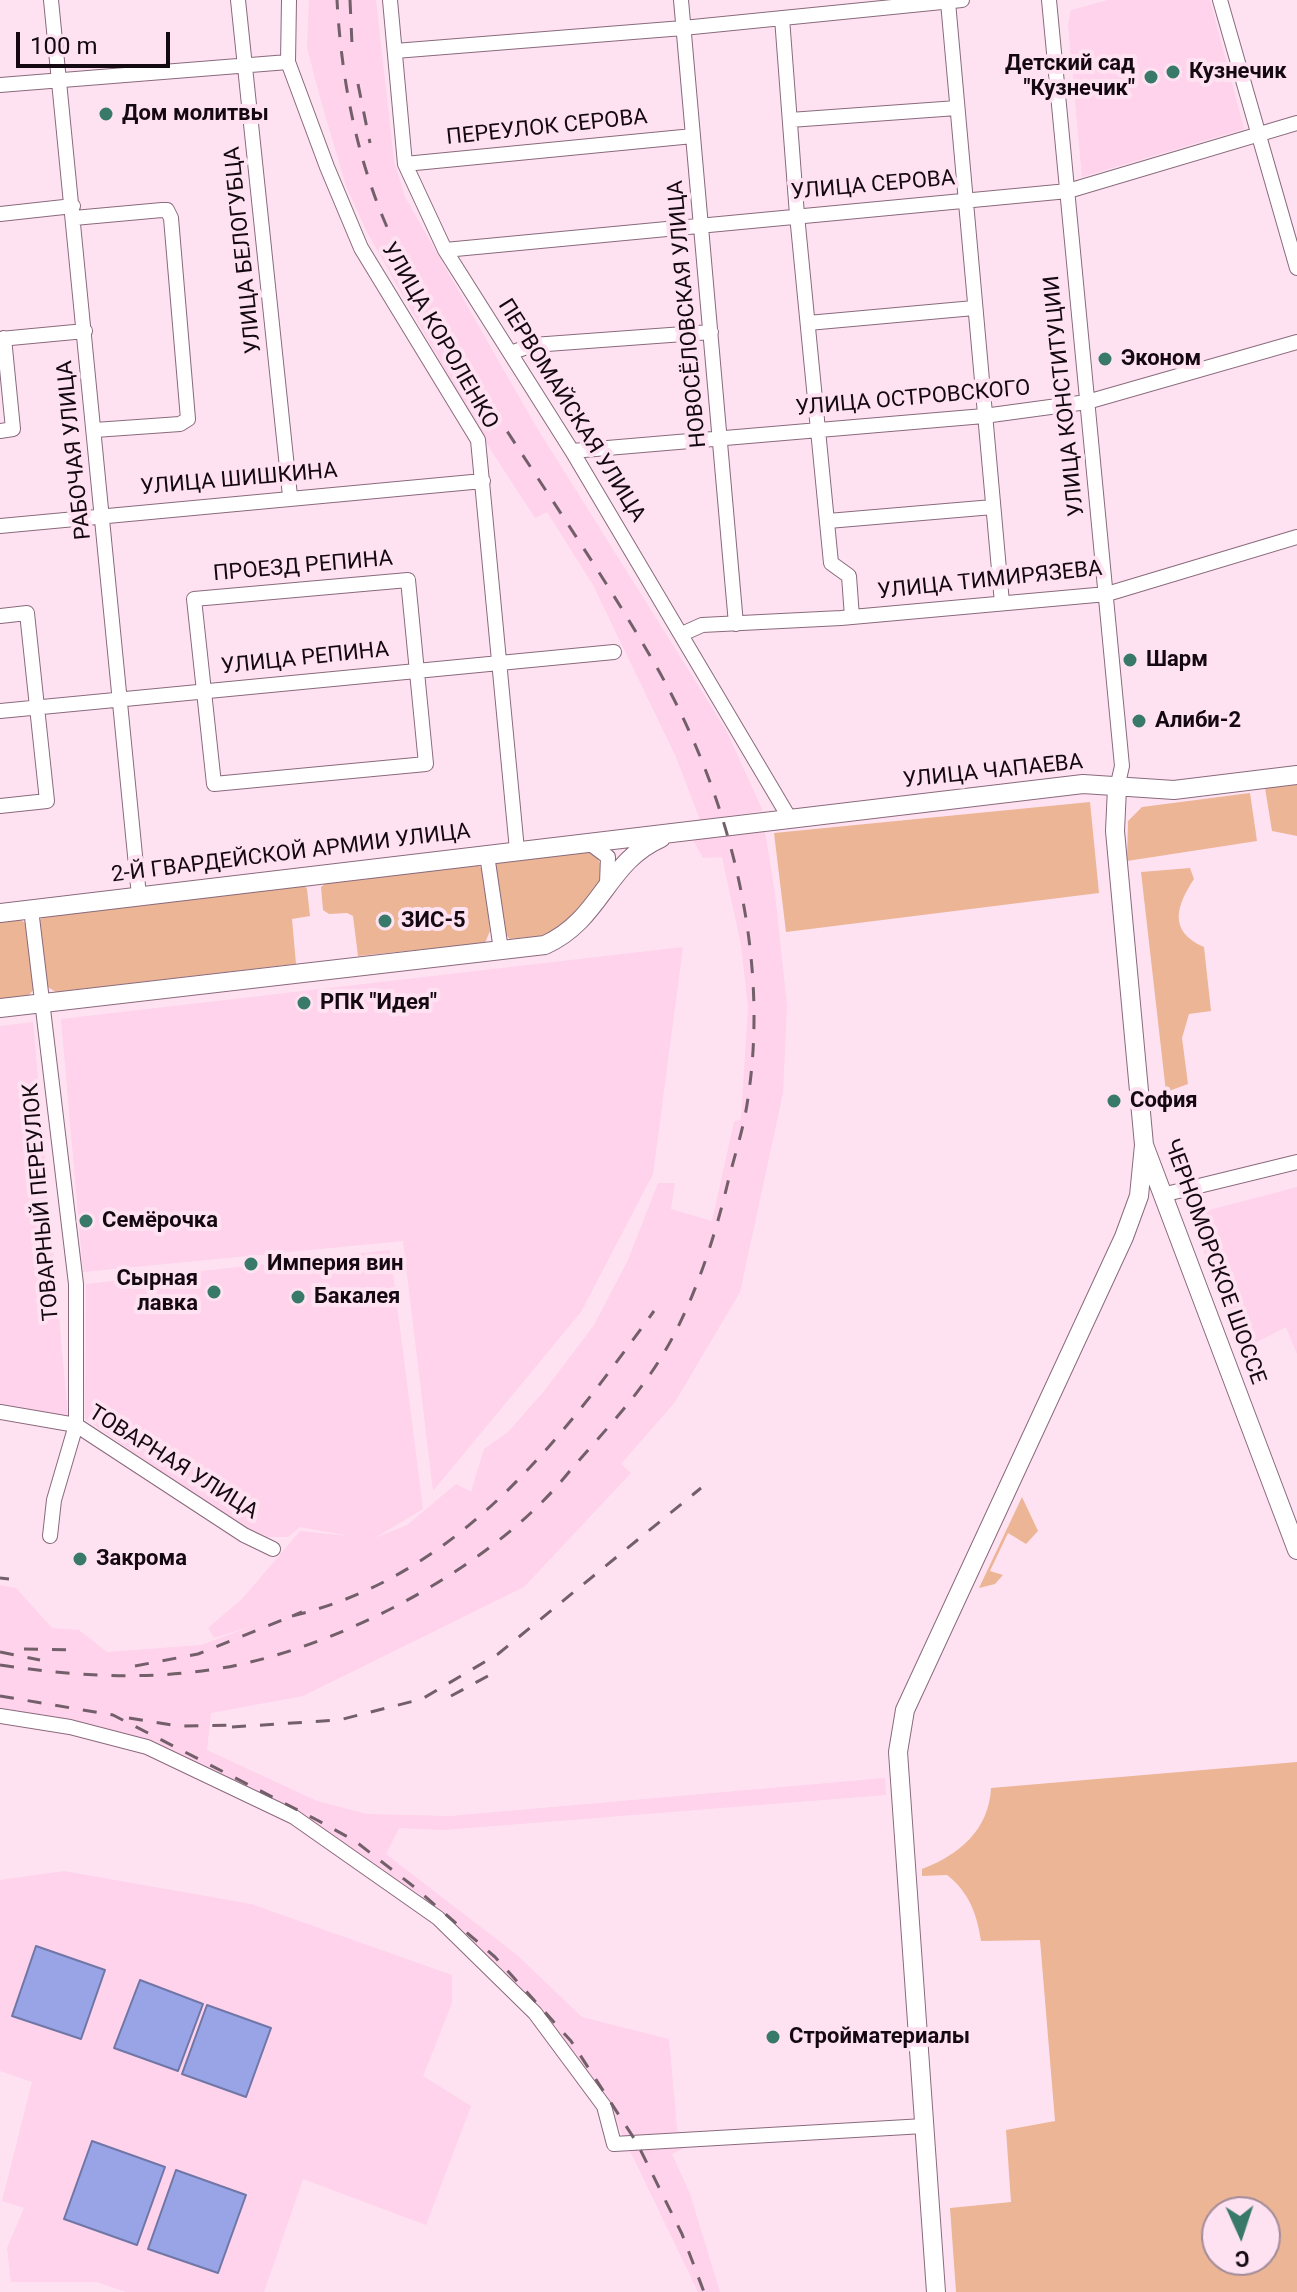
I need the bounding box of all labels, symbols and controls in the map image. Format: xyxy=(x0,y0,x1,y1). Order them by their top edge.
scale bar xyxy=(20,16,174,66)
text: 100 m xyxy=(30,32,97,60)
place label: Детский сад "Кузнечик" xyxy=(1005,51,1135,102)
place label: Кузнечик xyxy=(1189,59,1287,85)
marker: Кузнечик xyxy=(1164,63,1182,81)
marker: Детский сад "Кузнечик" xyxy=(1142,68,1160,86)
place label: Дом молитвы xyxy=(122,101,269,127)
street label: ПЕРЕУЛОК СЕРОВА xyxy=(445,104,649,152)
marker: Дом молитвы xyxy=(97,105,115,123)
street label: УЛИЦА БЕЛОГУБЦА xyxy=(220,145,268,355)
street label: УЛИЦА СЕРОВА xyxy=(790,166,956,206)
street label: НОВОСЁЛОВСКАЯ УЛИЦА xyxy=(663,179,713,449)
street label: УЛИЦА КОРОЛЕНКО xyxy=(375,238,503,434)
street label: УЛИЦА КОНСТИТУЦИИ xyxy=(1039,274,1091,518)
street label: ПЕРВОМАЙСКАЯ УЛИЦА xyxy=(491,295,651,527)
place label: Эконом xyxy=(1121,346,1201,372)
marker: Эконом xyxy=(1096,350,1114,368)
street label: РАБОЧАЯ УЛИЦА xyxy=(52,359,98,541)
street label: УЛИЦА ОСТРОВСКОГО xyxy=(795,376,1031,422)
street label: УЛИЦА ШИШКИНА xyxy=(139,458,339,502)
street label: ПРОЕЗД РЕПИНА xyxy=(212,546,394,588)
street label: УЛИЦА ТИМИРЯЗЕВА xyxy=(876,556,1104,606)
street label: УЛИЦА РЕПИНА xyxy=(220,637,390,681)
place label: Шарм xyxy=(1146,647,1208,673)
marker: Шарм xyxy=(1121,651,1139,669)
place label: Алиби-2 xyxy=(1155,708,1241,734)
marker: Алиби-2 xyxy=(1130,712,1148,730)
street label: УЛИЦА ЧАПАЕВА xyxy=(902,749,1084,795)
street label: 2-Й ГВАРДЕЙСКОЙ АРМИИ УЛИЦА xyxy=(110,819,472,889)
place label: ЗИС-5 xyxy=(401,908,466,934)
marker: ЗИС-5 xyxy=(376,912,394,930)
place label: РПК "Идея" xyxy=(320,990,437,1016)
marker: РПК "Идея" xyxy=(295,994,313,1012)
street label: ТОВАРНЫЙ ПЕРЕУЛОК xyxy=(18,1082,66,1322)
place label: София xyxy=(1130,1088,1198,1114)
marker: София xyxy=(1105,1092,1123,1110)
street label: ЧЕРНОМОРСКОЕ ШОССЕ xyxy=(1157,1136,1271,1388)
place label: Семёрочка xyxy=(102,1208,218,1234)
marker: Семёрочка xyxy=(77,1212,95,1230)
place label: Империя вин xyxy=(267,1251,403,1277)
marker: Империя вин xyxy=(242,1255,260,1273)
place label: Сырная лавка xyxy=(116,1266,198,1318)
marker: Сырная лавка xyxy=(205,1283,223,1301)
place label: Бакалея xyxy=(314,1284,400,1310)
marker: Бакалея xyxy=(289,1288,307,1306)
street label: ТОВАРНАЯ УЛИЦА xyxy=(83,1400,263,1526)
place label: Закрома xyxy=(96,1546,187,1572)
marker: Закрома xyxy=(71,1550,89,1568)
place label: Стройматериалы xyxy=(789,2024,970,2050)
marker: Стройматериалы xyxy=(764,2028,782,2046)
north arrow xyxy=(1201,2196,1281,2276)
text: С xyxy=(1234,2246,1250,2271)

